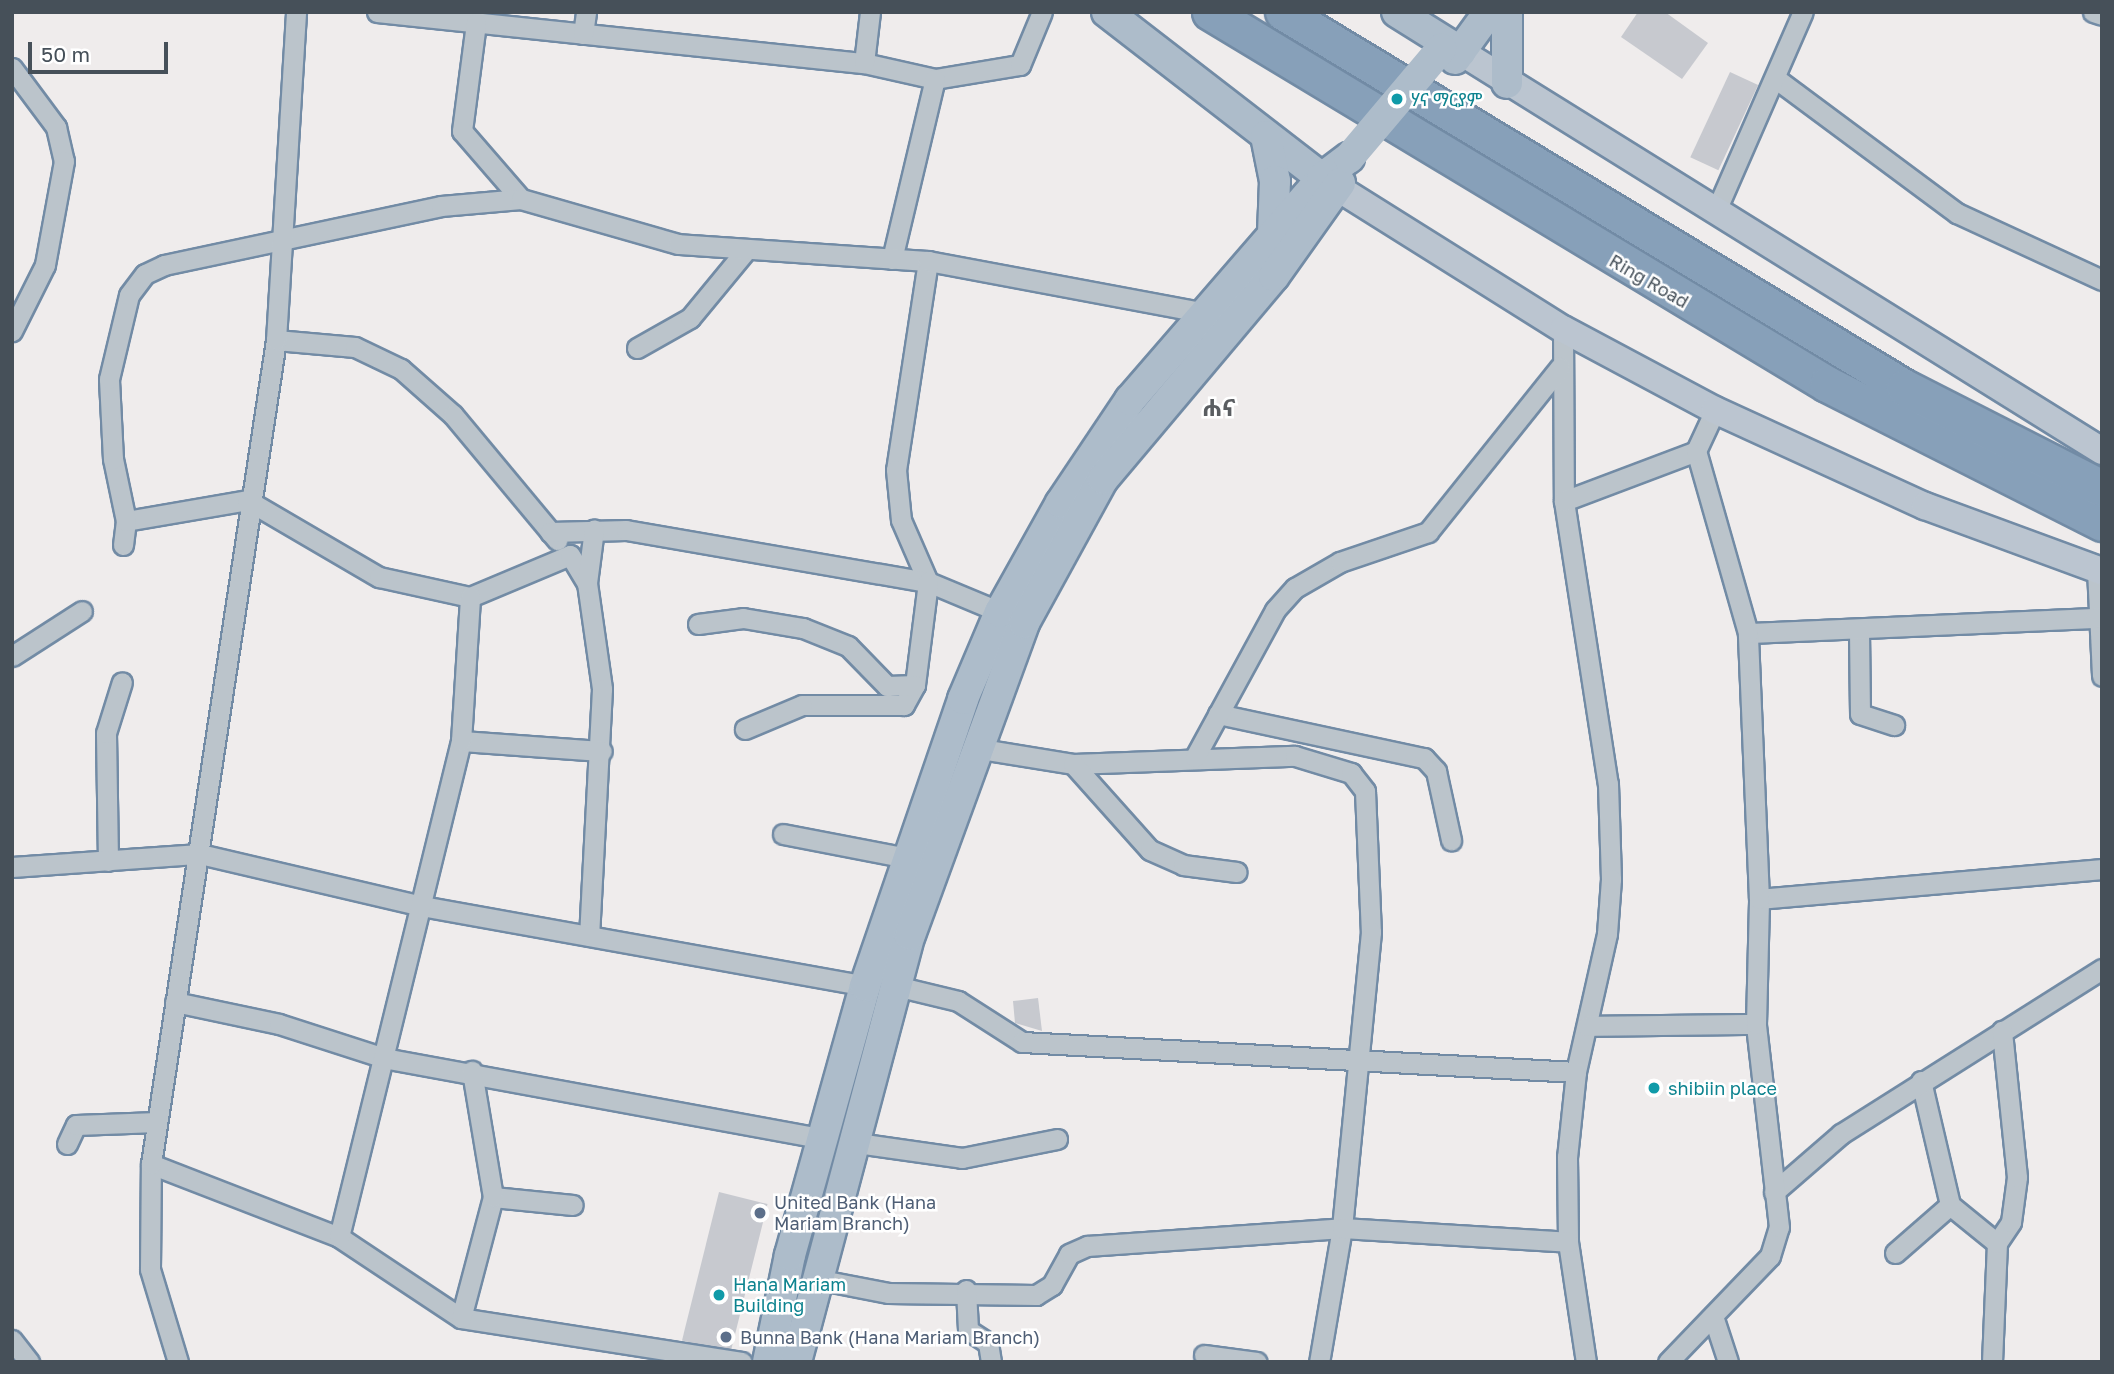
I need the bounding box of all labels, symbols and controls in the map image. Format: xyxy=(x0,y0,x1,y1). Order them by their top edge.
scale bar xyxy=(32,28,172,72)
text: 50 m xyxy=(41,41,90,67)
place label: ሃና ማርያም xyxy=(1411,88,1482,110)
marker: ሃና ማርያም xyxy=(1389,91,1405,107)
street label: Ring Road xyxy=(1606,250,1692,312)
district label: ሐና xyxy=(1203,393,1235,421)
place label: shibiin place xyxy=(1668,1077,1777,1099)
marker: shibiin place xyxy=(1646,1080,1662,1096)
place label: United Bank (Hana Mariam Branch) xyxy=(774,1192,936,1234)
marker: United Bank (Hana Mariam Branch) xyxy=(752,1205,768,1221)
place label: Hana Mariam Building xyxy=(733,1274,846,1316)
marker: Hana Mariam Building xyxy=(711,1287,727,1303)
place label: Bunna Bank (Hana Mariam Branch) xyxy=(740,1326,1040,1348)
marker: Bunna Bank (Hana Mariam Branch) xyxy=(718,1329,734,1345)

